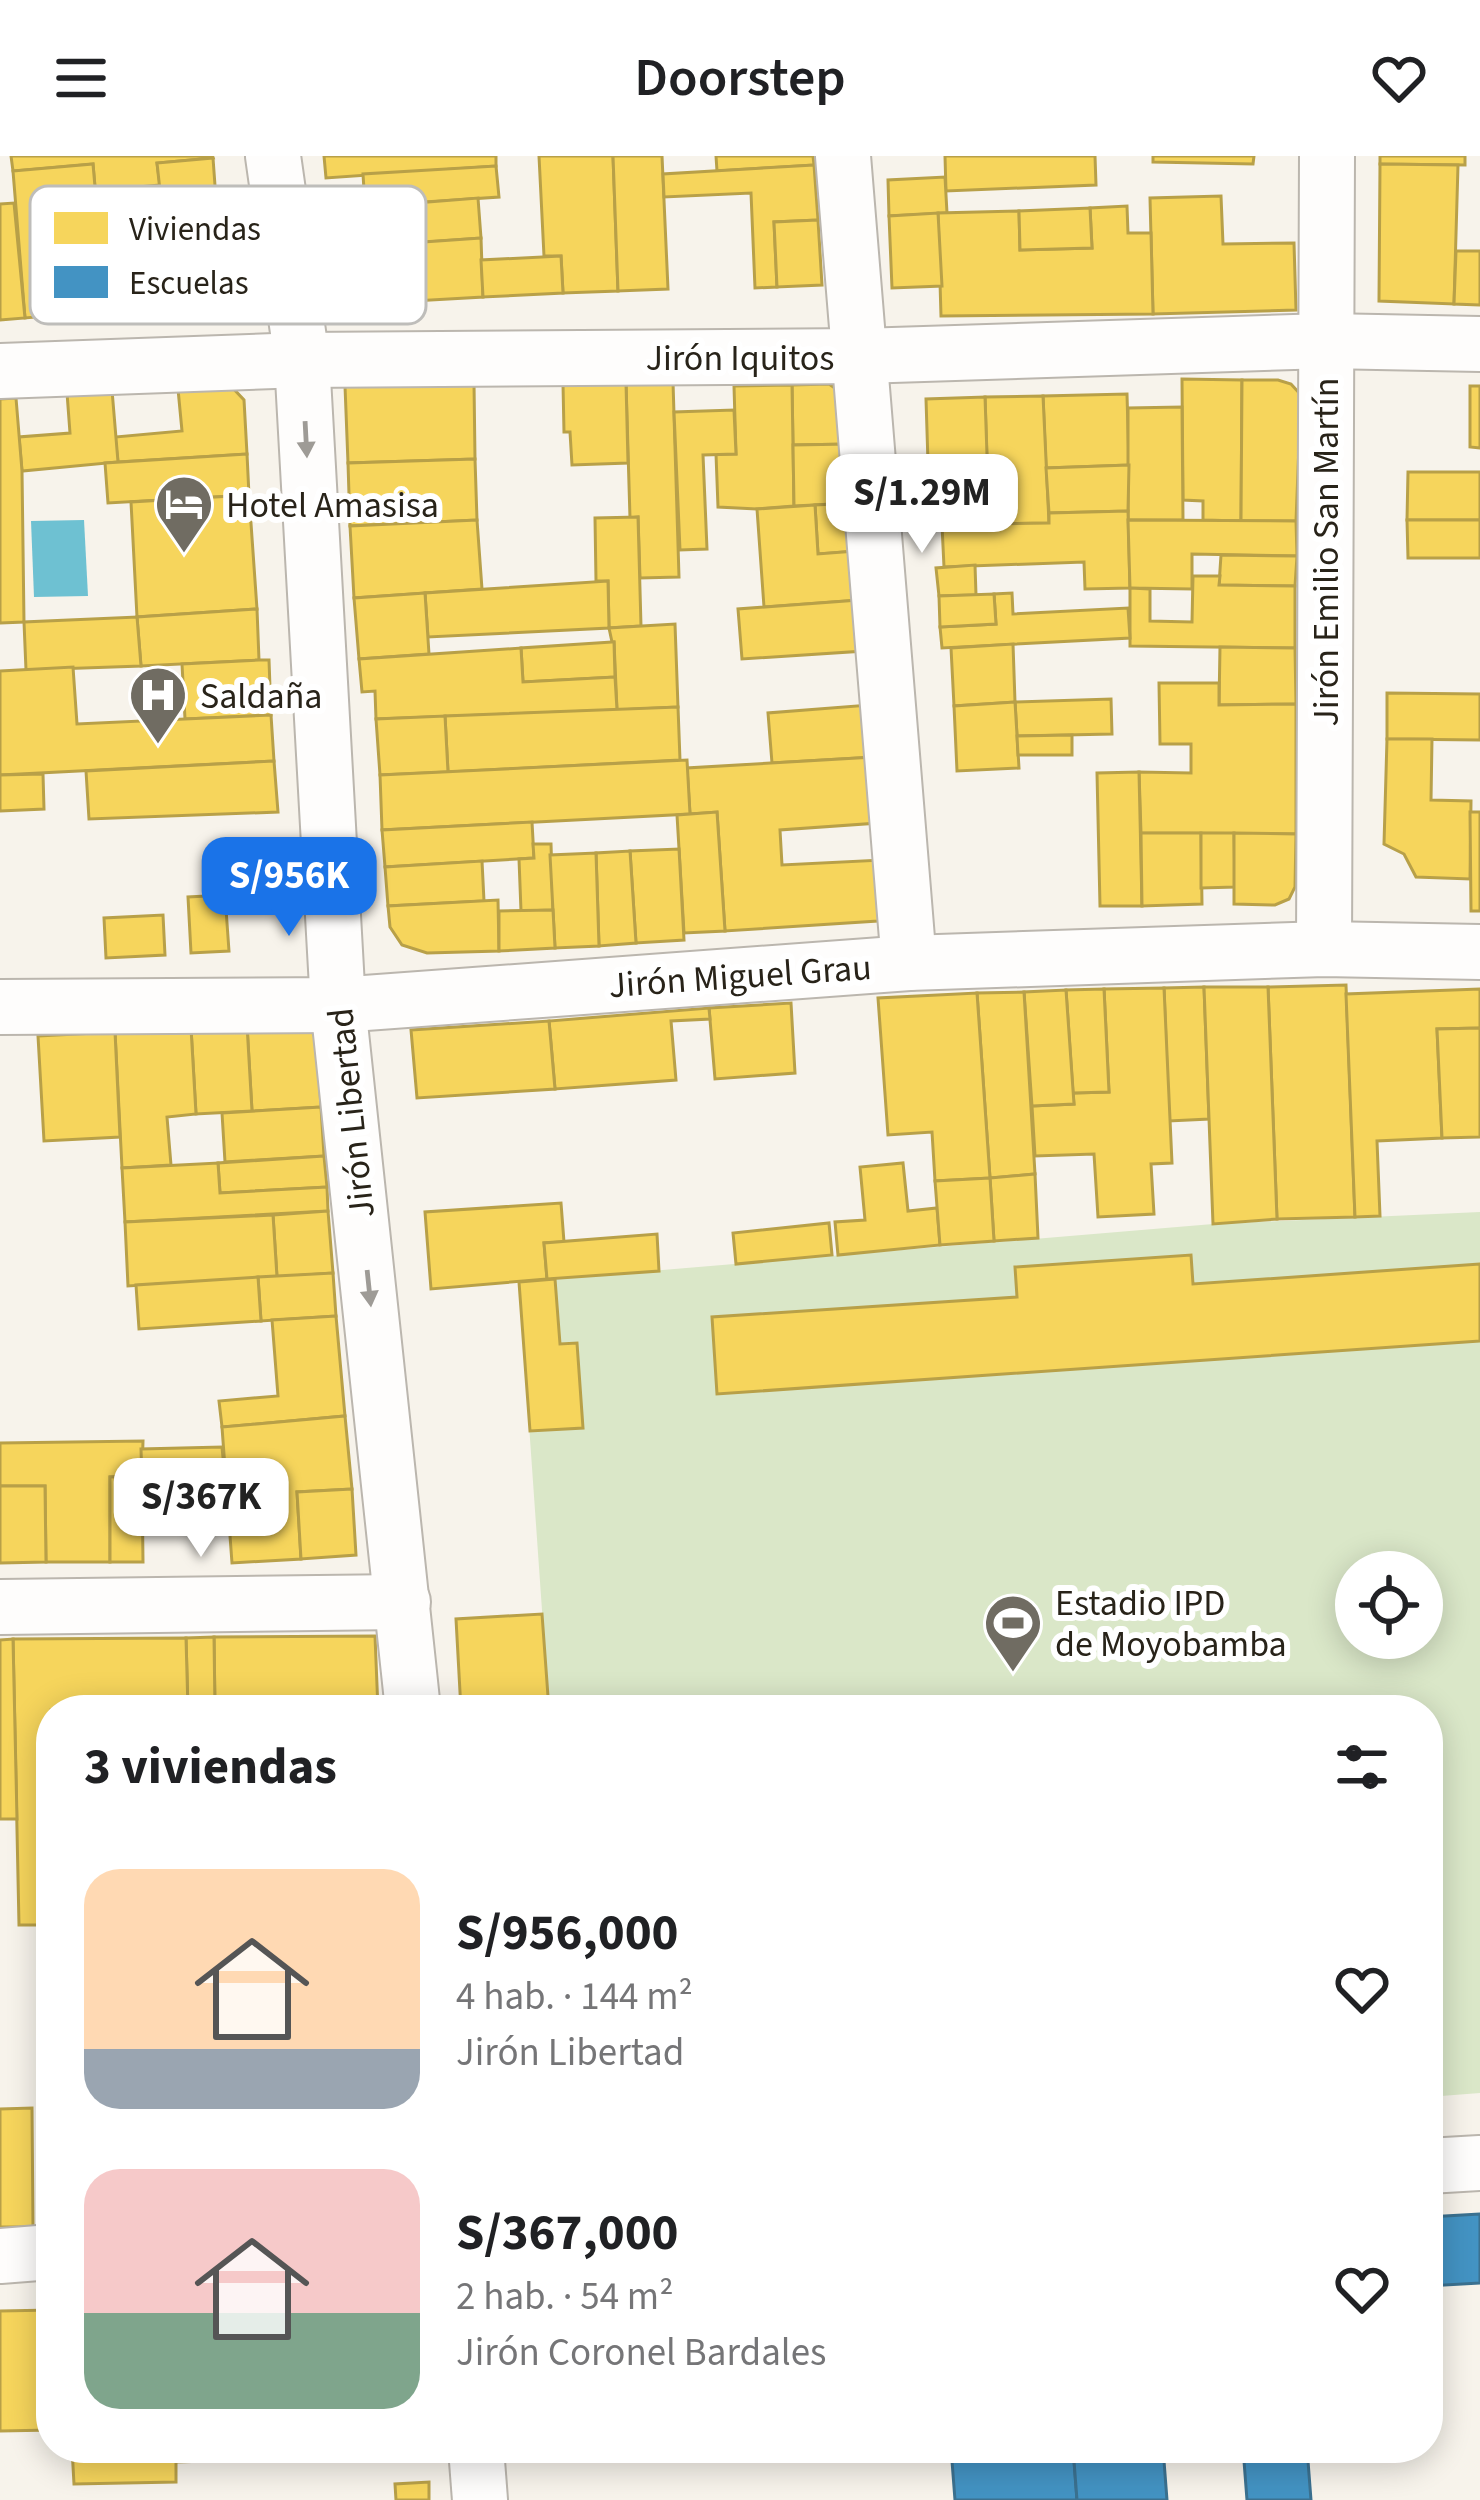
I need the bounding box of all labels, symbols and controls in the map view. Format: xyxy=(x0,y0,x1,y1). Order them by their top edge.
text: Doorstep xyxy=(634,40,846,117)
icon: menu xyxy=(48,45,114,111)
icon: heart xyxy=(1366,45,1432,111)
legend xyxy=(30,186,426,324)
text: Viviendas xyxy=(129,206,261,253)
text: Escuelas xyxy=(129,260,248,307)
street label: Jirón Iquitos xyxy=(646,333,834,384)
street label: Jirón Emilio San Martín xyxy=(1301,378,1352,726)
one-way arrow xyxy=(297,421,316,459)
pin: S/1.29M xyxy=(811,454,1033,556)
text: S/1.29M xyxy=(853,465,991,521)
hotel icon: Hotel Amasisa xyxy=(153,473,215,555)
place label: Hotel Amasisa xyxy=(226,480,439,531)
hospital icon: Saldaña xyxy=(127,664,189,746)
place label: Saldaña xyxy=(200,671,323,722)
pin: S/956K xyxy=(191,837,387,939)
text: S/956K xyxy=(229,848,349,904)
street label: Jirón Miguel Grau xyxy=(607,942,873,1011)
street label: Jirón Libertad xyxy=(315,1005,388,1220)
one-way arrow xyxy=(359,1270,378,1307)
pin: S/367K xyxy=(103,1458,299,1560)
text: S/367K xyxy=(141,1469,261,1525)
map controls xyxy=(1335,1551,1443,1659)
button: locate xyxy=(1335,1551,1443,1659)
place label: Estadio IPD de Moyobamba xyxy=(1055,1578,1287,1670)
sports icon: Estadio IPD de Moyobamba xyxy=(982,1592,1044,1674)
text: 3 viviendas xyxy=(84,1731,337,1803)
icon: filters xyxy=(1329,1734,1395,1800)
text: S/956,000 xyxy=(456,1897,679,1969)
icon: home xyxy=(180,1917,324,2061)
icon: heart xyxy=(1329,1956,1395,2022)
text: 4 hab. · 144 m² xyxy=(456,1969,693,2025)
text: Jirón Libertad xyxy=(456,2025,684,2081)
text: S/367,000 xyxy=(456,2197,679,2269)
icon: home xyxy=(180,2217,324,2361)
icon: heart xyxy=(1329,2256,1395,2322)
text: 2 hab. · 54 m² xyxy=(456,2269,673,2325)
text: Jirón Coronel Bardales xyxy=(456,2325,826,2381)

